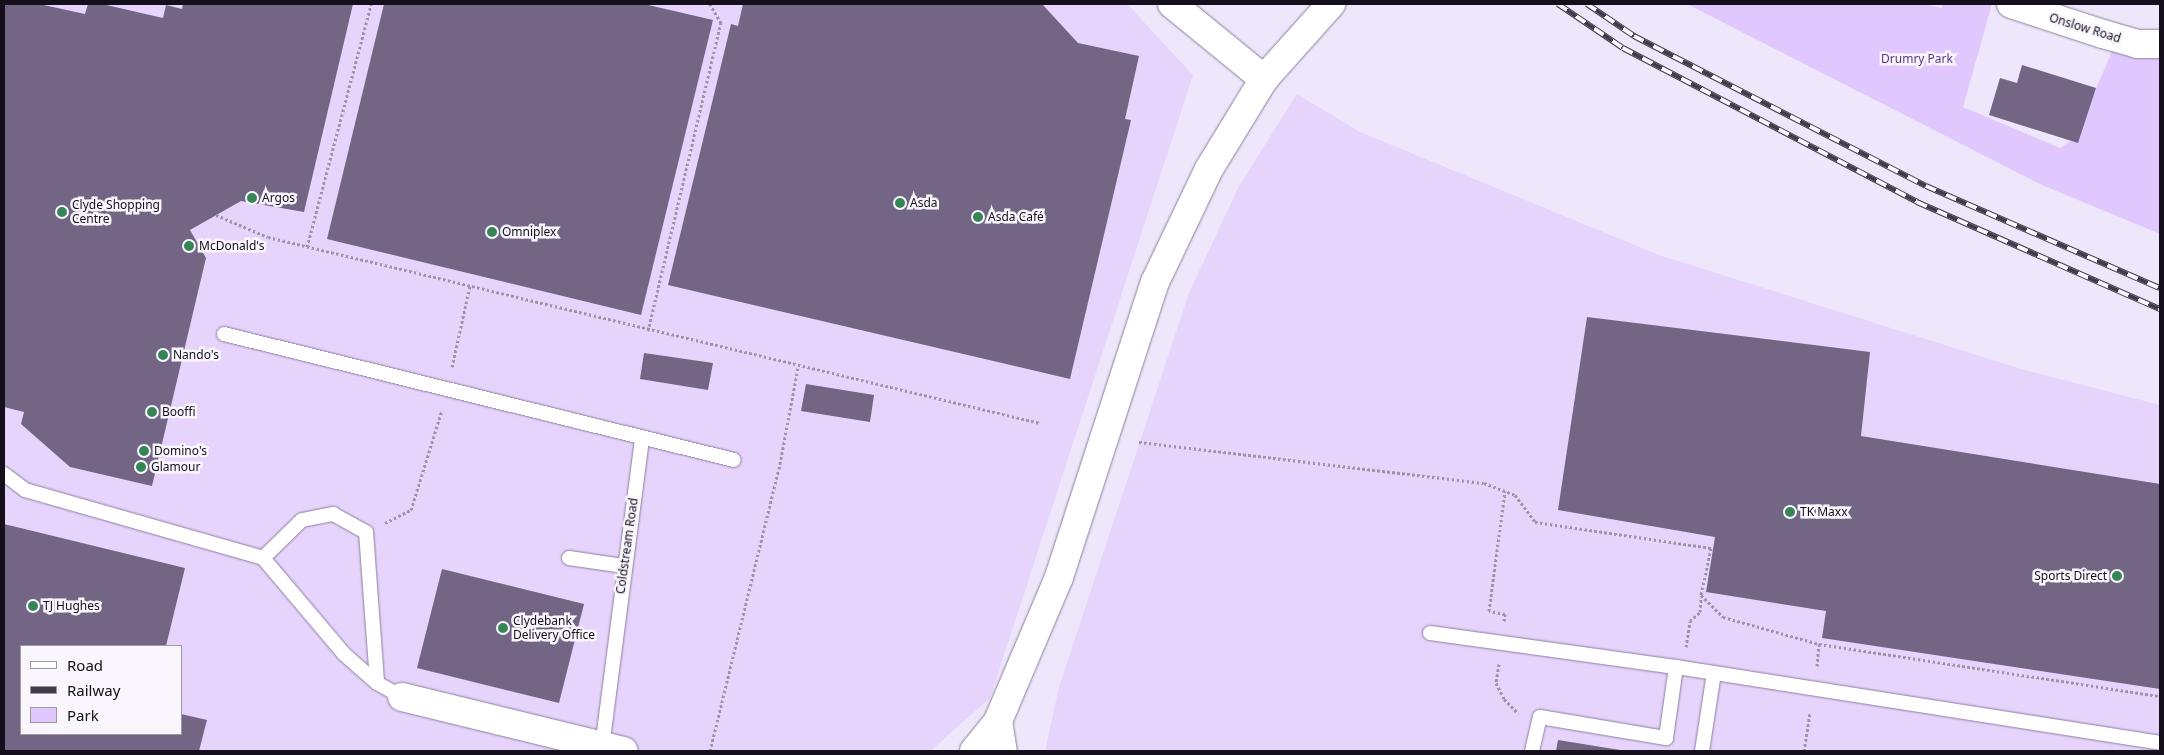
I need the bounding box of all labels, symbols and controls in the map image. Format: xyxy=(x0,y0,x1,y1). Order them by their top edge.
street label: Onslow Road xyxy=(2047,10,2123,46)
park label: Drumry Park xyxy=(1881,52,1953,66)
place label: Argos xyxy=(262,191,295,205)
marker: Argos xyxy=(246,192,258,204)
place label: Asda xyxy=(910,196,938,210)
marker: Asda xyxy=(894,197,906,209)
place label: Clyde Shopping Centre xyxy=(72,198,160,226)
marker: Clyde Shopping Centre xyxy=(56,206,68,218)
place label: Asda Café xyxy=(988,210,1044,224)
marker: Asda Café xyxy=(972,211,984,223)
place label: Omniplex xyxy=(502,225,556,239)
marker: Omniplex xyxy=(486,226,498,238)
place label: McDonald's xyxy=(199,239,264,253)
marker: McDonald's xyxy=(183,240,195,252)
place label: Nando's xyxy=(173,348,219,362)
marker: Nando's xyxy=(157,349,169,361)
place label: Booffi xyxy=(162,405,196,419)
marker: Booffi xyxy=(146,406,158,418)
place label: Domino's xyxy=(154,444,207,458)
marker: Domino's xyxy=(138,445,150,457)
place label: Glamour xyxy=(151,460,200,474)
marker: Glamour xyxy=(135,461,147,473)
street label: Coldstream Road xyxy=(613,497,641,595)
place label: TK Maxx xyxy=(1800,505,1848,519)
marker: TK Maxx xyxy=(1784,506,1796,518)
place label: Sports Direct xyxy=(2034,569,2107,583)
marker: Sports Direct xyxy=(2111,570,2123,582)
place label: TJ Hughes xyxy=(43,599,100,613)
marker: TJ Hughes xyxy=(27,600,39,612)
place label: Clydebank Delivery Office xyxy=(513,614,595,642)
marker: Clydebank Delivery Office xyxy=(497,622,509,634)
legend xyxy=(20,645,182,735)
text: Road xyxy=(67,655,103,675)
text: Railway xyxy=(67,680,120,700)
text: Park xyxy=(67,705,99,725)

